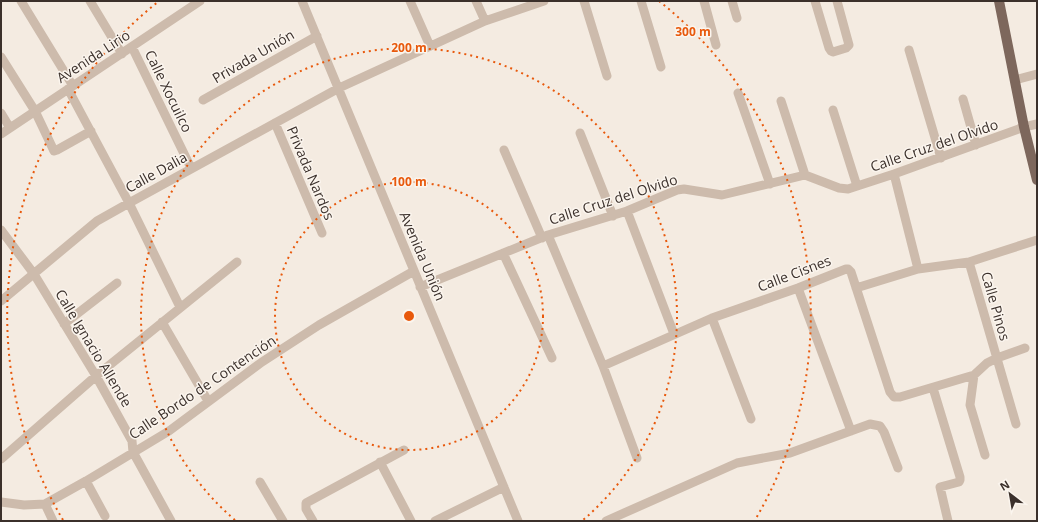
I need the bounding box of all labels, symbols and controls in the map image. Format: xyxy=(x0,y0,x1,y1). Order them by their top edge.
text: 300 m xyxy=(675,23,711,40)
street label: Avenida Lirio xyxy=(52,25,134,87)
street label: Privada Unión xyxy=(209,25,297,87)
text: 200 m xyxy=(391,39,427,56)
street label: Calle Xocuilco xyxy=(141,47,197,135)
street label: Calle Cruz del Olvido xyxy=(868,114,1000,176)
street label: Privada Nardos xyxy=(283,123,339,223)
street label: Calle Dalia xyxy=(122,147,190,197)
street label: Calle Cruz del Olvido xyxy=(546,169,680,229)
text: 100 m xyxy=(391,173,427,190)
street label: Avenida Unión xyxy=(396,208,450,304)
street label: Calle Cisnes xyxy=(755,250,834,296)
street label: Calle Pinos xyxy=(977,269,1015,343)
street label: Calle Ignacio Allende xyxy=(51,286,137,410)
centre of rings xyxy=(402,309,416,323)
street label: Calle Bordo de Contención xyxy=(125,331,279,443)
north arrow xyxy=(990,474,1030,514)
text: N xyxy=(997,476,1012,494)

